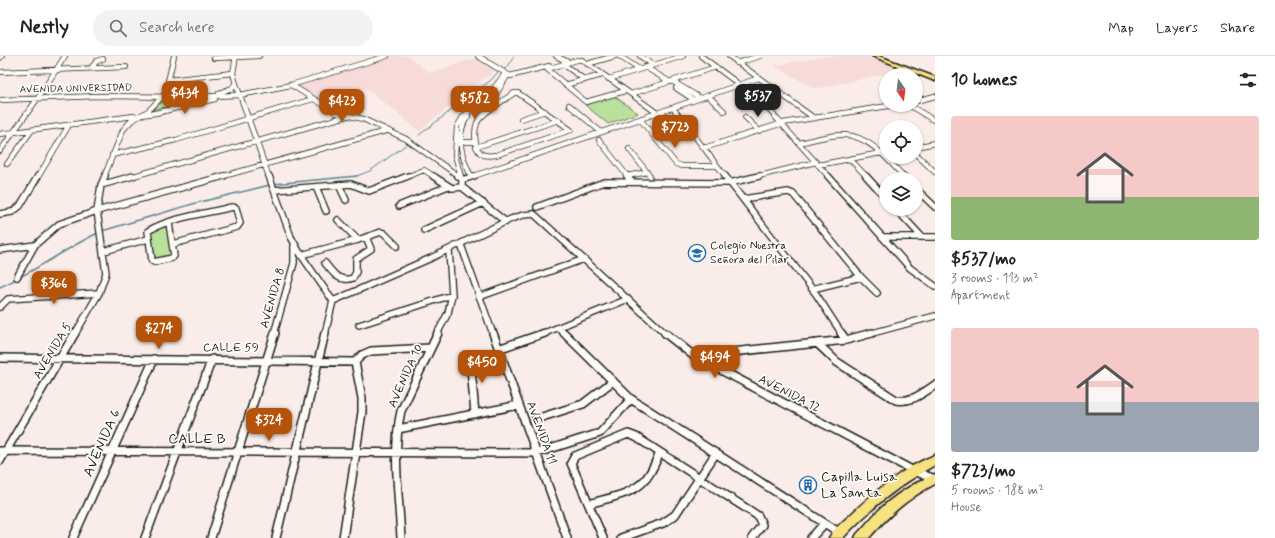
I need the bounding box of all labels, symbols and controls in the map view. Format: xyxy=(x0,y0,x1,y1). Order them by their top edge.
search box xyxy=(93,10,373,46)
text: Nestly xyxy=(20,15,69,40)
icon: search xyxy=(107,17,129,39)
text: Search here xyxy=(139,18,215,38)
text: Map xyxy=(1108,19,1134,37)
text: Layers xyxy=(1156,19,1198,37)
text: Share xyxy=(1220,19,1255,37)
north arrow xyxy=(879,68,923,112)
map controls xyxy=(879,68,923,216)
text: 10 homes xyxy=(951,69,1017,91)
icon: filters xyxy=(1237,69,1259,91)
street label: AVENIDA UNIVERSIDAD xyxy=(20,81,132,96)
pin: $434 xyxy=(161,81,209,115)
pin: $537 xyxy=(734,84,782,118)
text: $434 xyxy=(171,85,199,102)
pin: $582 xyxy=(451,86,499,120)
text: $537 xyxy=(744,88,772,105)
pin: $423 xyxy=(318,89,366,123)
text: $582 xyxy=(460,90,490,107)
text: $423 xyxy=(328,93,356,110)
pin: $723 xyxy=(651,115,699,149)
text: $723 xyxy=(661,119,689,136)
button: locate xyxy=(879,120,923,164)
icon: home xyxy=(1069,142,1141,214)
button: layers xyxy=(879,172,923,216)
place label: Colegio Nuestra Señora del Pilar xyxy=(710,238,789,268)
school or university icon: Colegio Nuestra Señora del Pilar xyxy=(687,243,707,263)
text: $537/mo xyxy=(951,248,1016,270)
street label: AVENIDA 8 xyxy=(257,266,289,330)
text: 3 rooms · 113 m² xyxy=(951,270,1039,287)
pin: $366 xyxy=(30,271,78,305)
text: $366 xyxy=(41,275,67,292)
text: Apartment xyxy=(951,287,1010,304)
pin: $274 xyxy=(135,316,183,350)
street label: AVENIDA 5 xyxy=(30,320,76,382)
text: $274 xyxy=(145,320,173,337)
street label: CALLE 59 xyxy=(203,340,259,356)
street label: AVENIDA 10 xyxy=(385,342,427,410)
pin: $494 xyxy=(691,345,739,379)
text: $494 xyxy=(700,349,730,366)
pin: $450 xyxy=(458,350,506,384)
text: $450 xyxy=(467,354,497,371)
icon: home xyxy=(1069,354,1141,426)
street label: AVENIDA 12 xyxy=(755,372,823,416)
street label: AVENIDA 11 xyxy=(522,399,560,467)
street label: AVENIDA 6 xyxy=(79,406,125,480)
pin: $324 xyxy=(245,408,293,442)
text: $324 xyxy=(255,412,283,429)
street label: CALLE B xyxy=(168,430,226,448)
text: $723/mo xyxy=(951,460,1015,482)
place label: Capilla Luisa La Santa xyxy=(821,468,898,502)
building icon: Capilla Luisa La Santa xyxy=(798,475,818,495)
text: 5 rooms · 188 m² xyxy=(951,482,1044,499)
text: House xyxy=(951,499,982,516)

